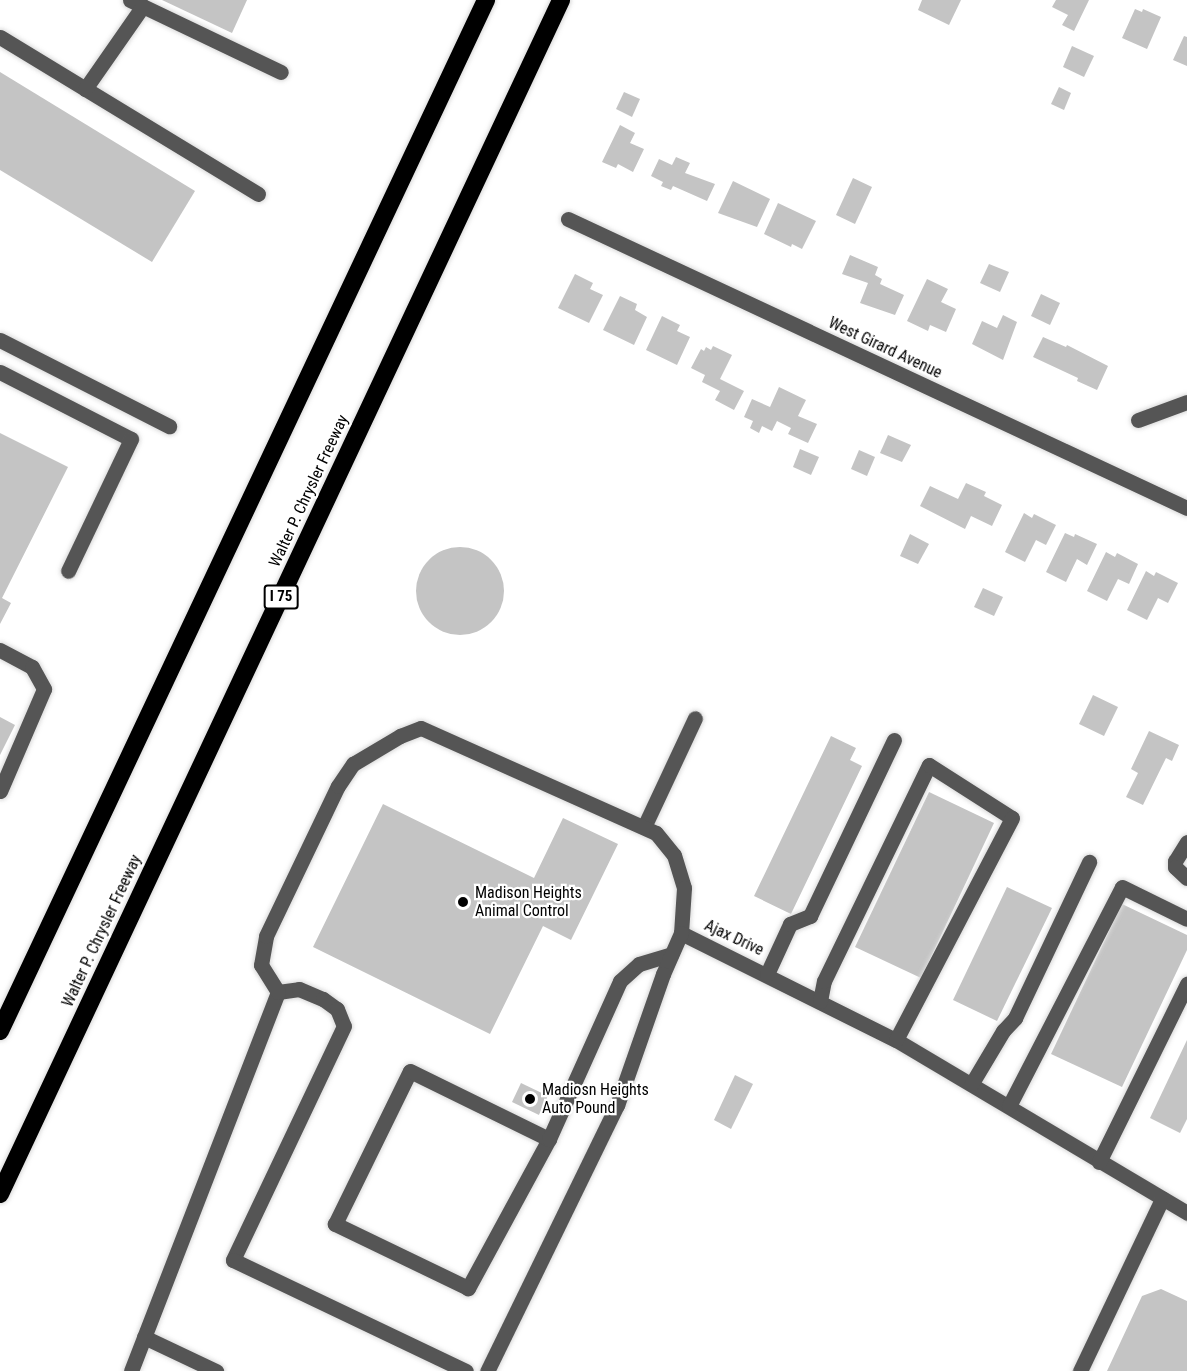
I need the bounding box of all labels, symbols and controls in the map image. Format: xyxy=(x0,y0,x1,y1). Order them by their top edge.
street label: West Girard Avenue xyxy=(825,313,945,383)
street label: Walter P. Chrysler Freeway xyxy=(265,412,353,570)
road number: I 75 xyxy=(263,585,299,609)
street label: Walter P. Chrysler Freeway xyxy=(58,852,146,1010)
place label: Madison Heights Animal Control xyxy=(475,883,582,921)
marker: Madison Heights Animal Control xyxy=(456,895,470,909)
street label: Ajax Drive xyxy=(701,916,767,960)
place label: Madiosn Heights Auto Pound xyxy=(542,1080,649,1118)
marker: Madiosn Heights Auto Pound xyxy=(523,1092,537,1106)

